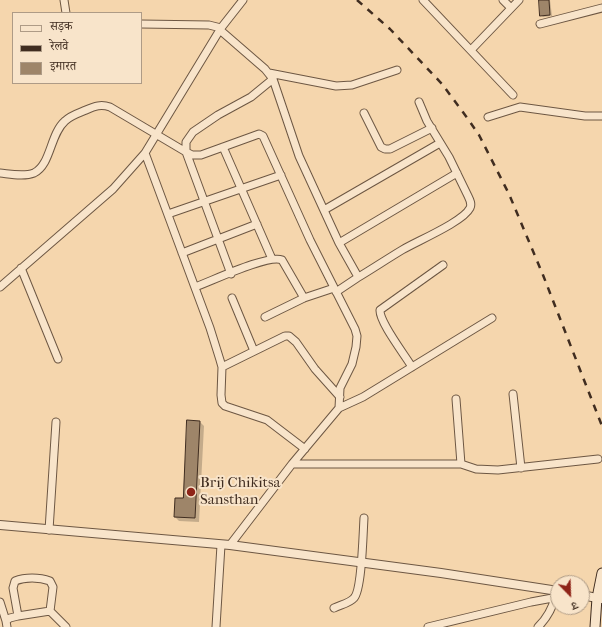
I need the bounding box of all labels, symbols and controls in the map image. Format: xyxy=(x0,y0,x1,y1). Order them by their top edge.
legend xyxy=(12,12,142,84)
text: सड़क xyxy=(50,19,73,33)
text: रेलवे xyxy=(50,39,68,53)
text: इमारत xyxy=(50,59,76,73)
place label: Brij Chikitsa Sansthan xyxy=(200,474,280,509)
marker: Brij Chikitsa Sansthan xyxy=(185,486,197,498)
north arrow xyxy=(550,575,590,615)
text: उ xyxy=(569,599,580,613)

